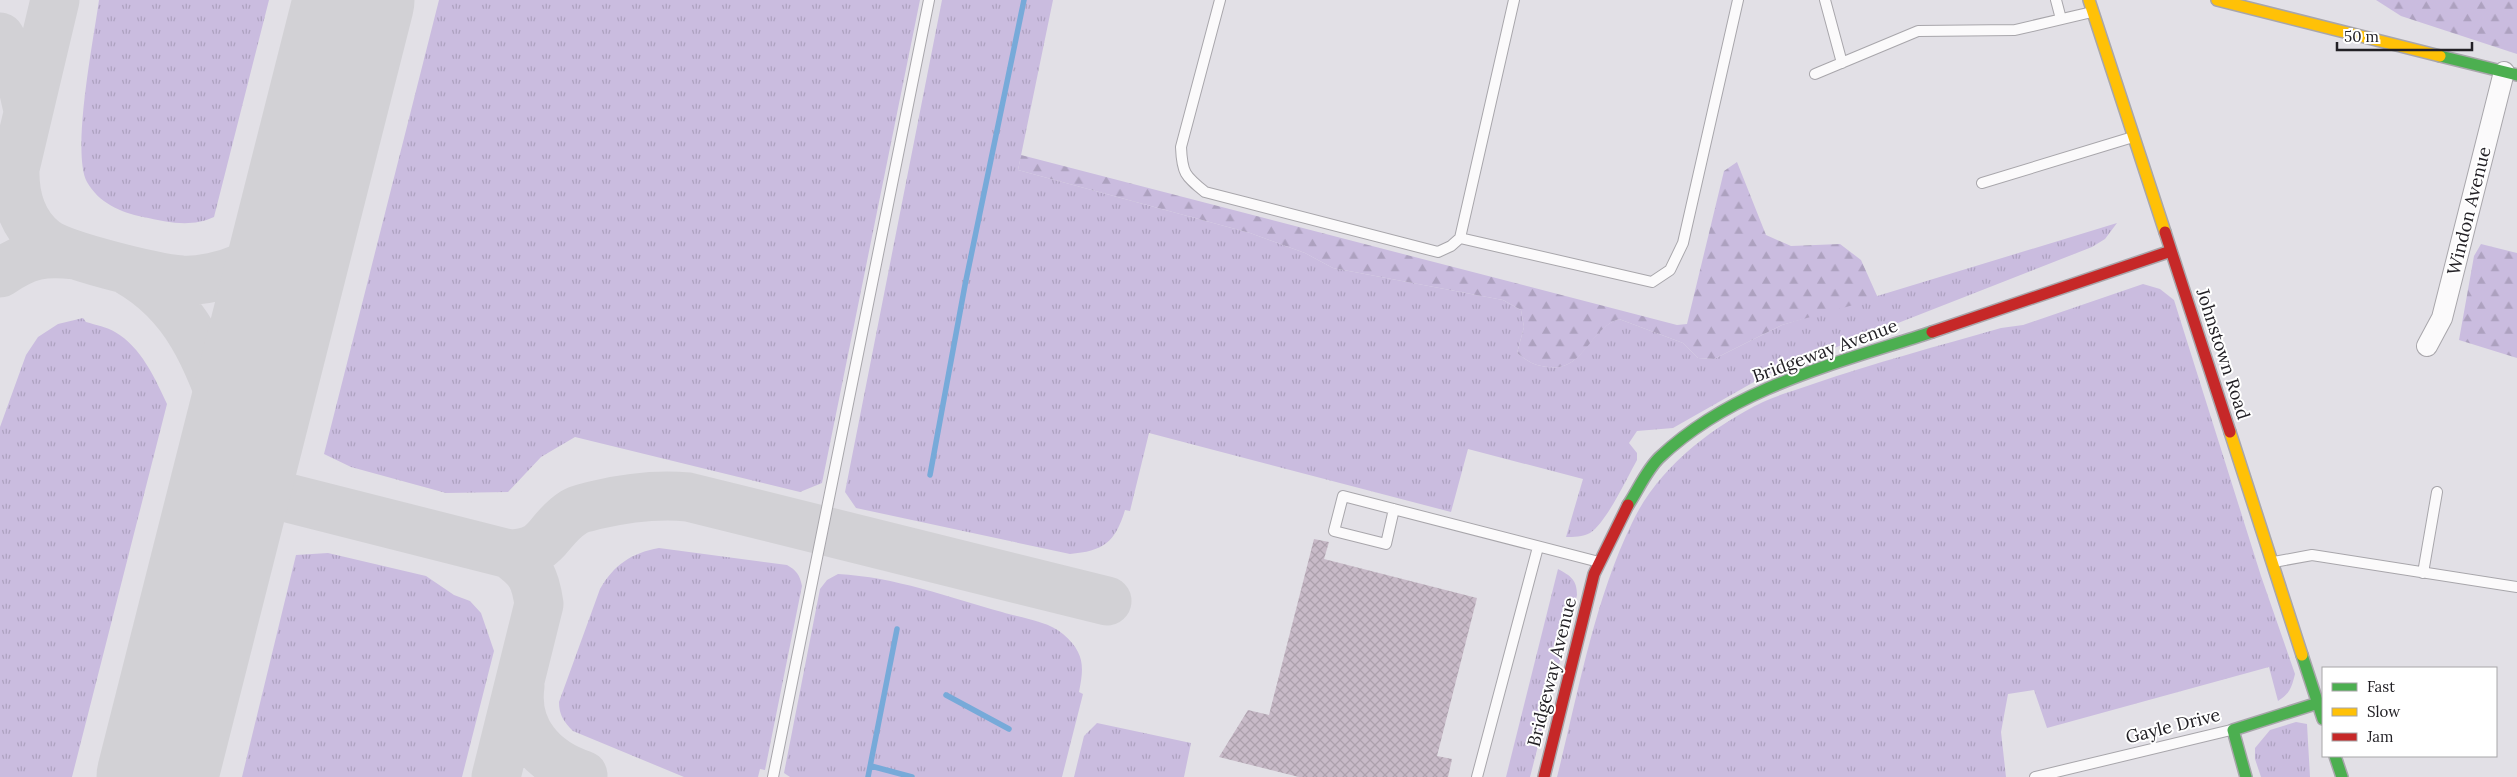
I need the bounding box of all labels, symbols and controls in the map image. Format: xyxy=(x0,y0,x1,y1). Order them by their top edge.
scale bar xyxy=(2337,20,2472,52)
text: 50 m xyxy=(2344,27,2379,46)
street label: Windon Avenue xyxy=(2441,144,2496,278)
street label: Johnstown Road xyxy=(2191,284,2256,422)
street label: Bridgeway Avenue xyxy=(1749,313,1901,387)
street label: Bridgeway Avenue xyxy=(1522,595,1581,749)
legend xyxy=(2322,667,2497,757)
text: Fast xyxy=(2367,677,2395,696)
text: Slow xyxy=(2367,702,2400,721)
street label: Gayle Drive xyxy=(2123,703,2223,748)
text: Jam xyxy=(2366,727,2394,746)

